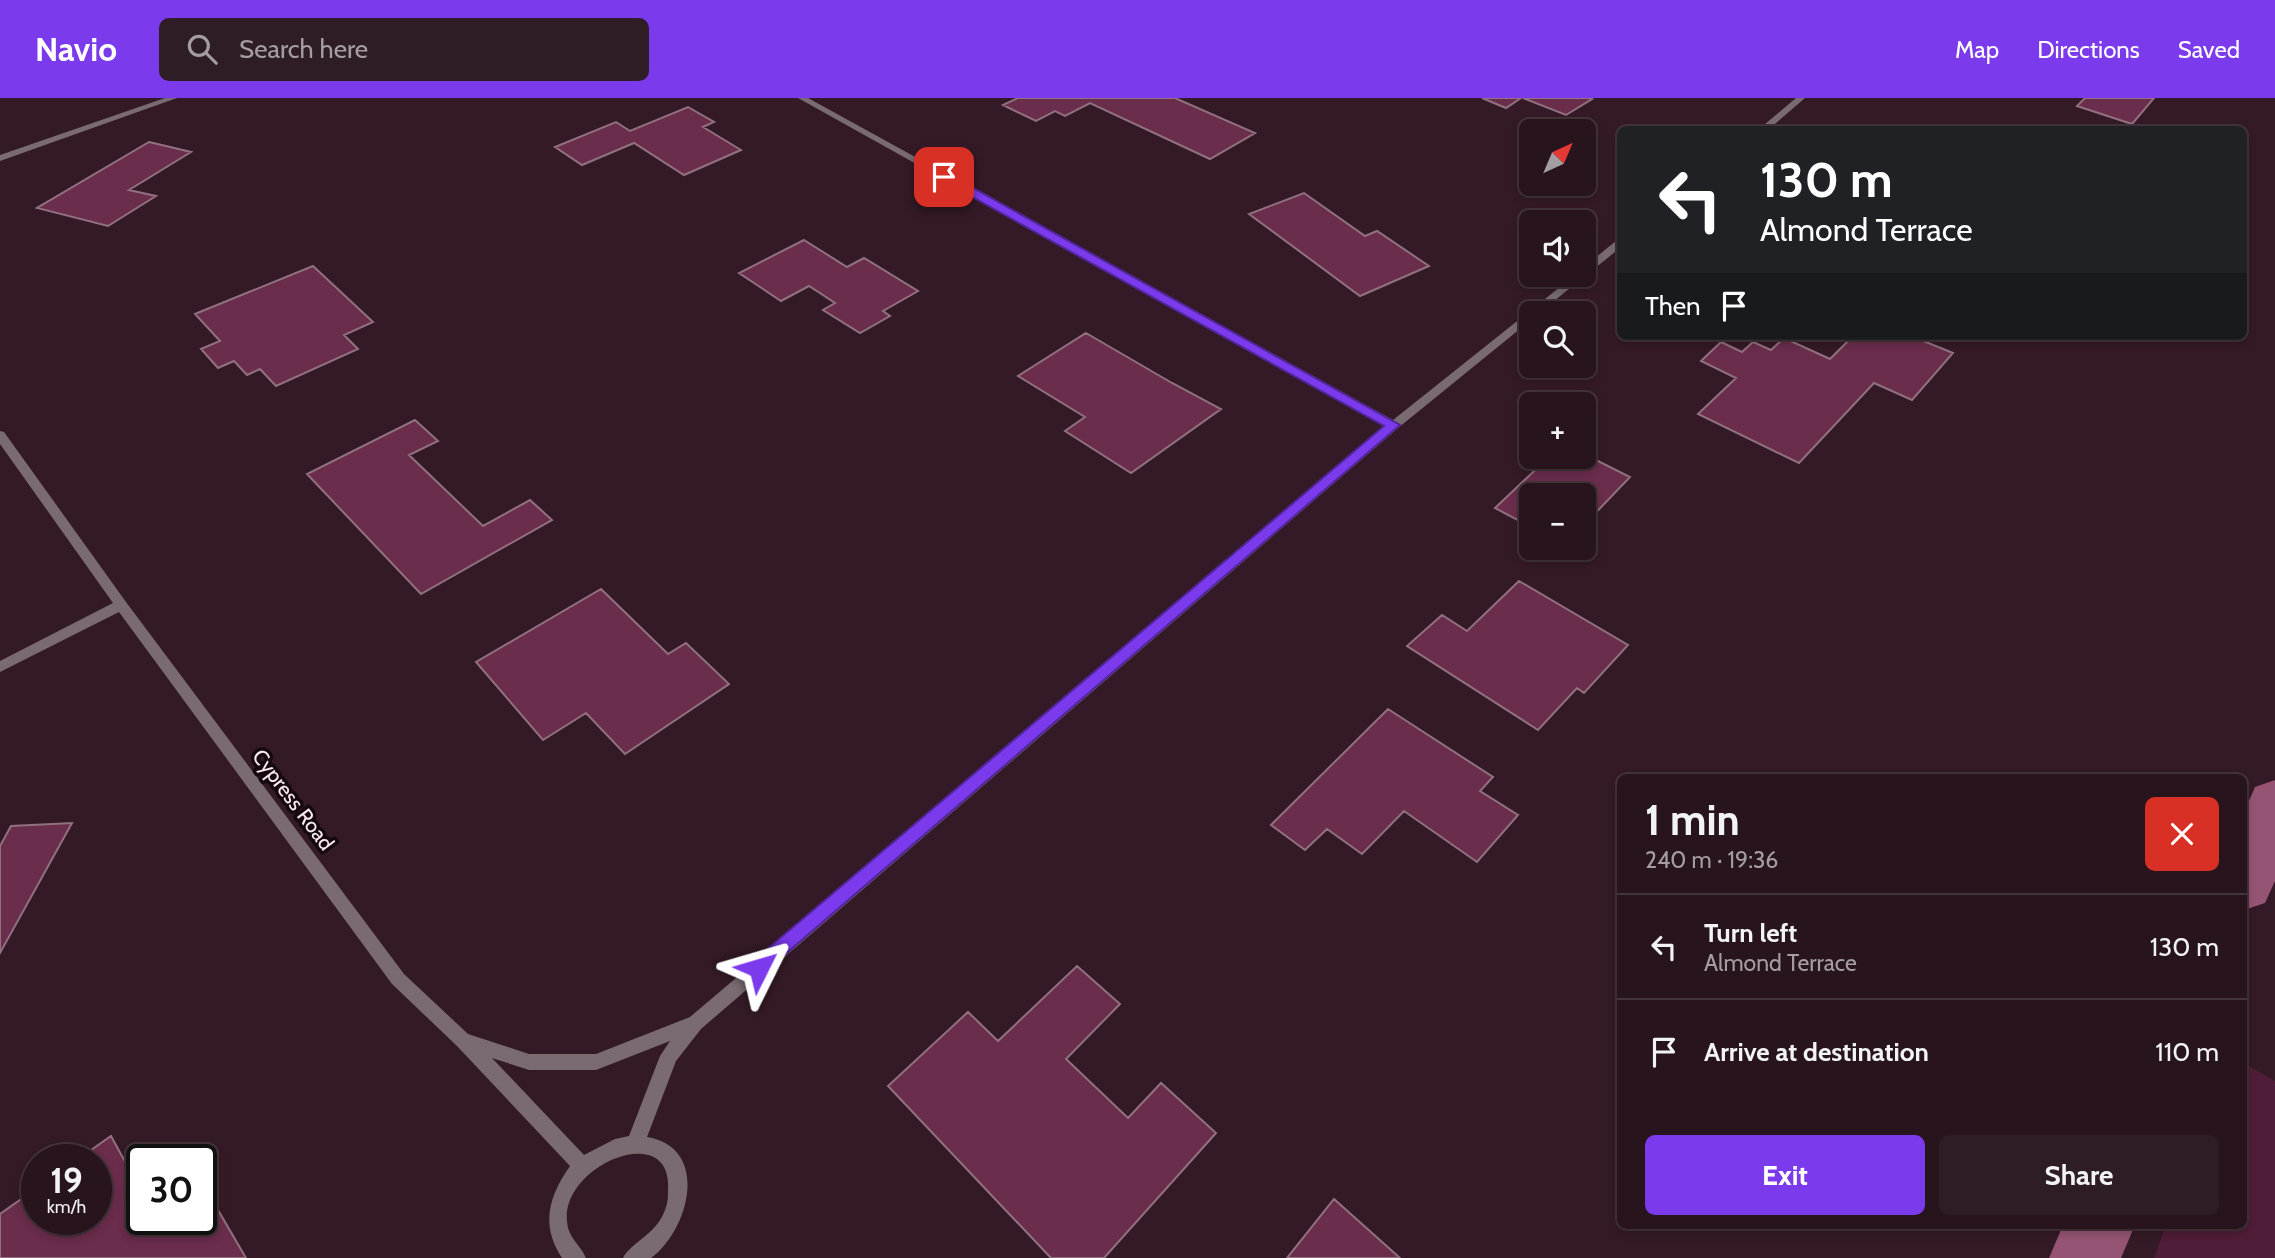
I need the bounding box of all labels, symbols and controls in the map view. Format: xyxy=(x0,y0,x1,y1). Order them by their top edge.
search box xyxy=(159,18,649,81)
text: Navio xyxy=(35,29,117,69)
icon: search xyxy=(183,30,221,68)
text: Search here xyxy=(239,33,368,65)
text: Map xyxy=(1955,35,1999,64)
text: Directions xyxy=(2037,35,2140,64)
text: Saved xyxy=(2178,35,2240,64)
north arrow xyxy=(1519,119,1596,196)
map controls xyxy=(1519,119,1596,560)
pin xyxy=(914,147,974,207)
text: 130 m xyxy=(1760,150,1893,209)
icon: left xyxy=(1645,154,1736,245)
icon: arrive xyxy=(925,158,963,196)
button: sound xyxy=(1519,210,1596,287)
text: Almond Terrace xyxy=(1760,210,1973,249)
icon: arrive xyxy=(1715,287,1753,325)
text: Then xyxy=(1645,290,1701,322)
button: search xyxy=(1519,301,1596,378)
button: + xyxy=(1519,392,1596,469)
button: − xyxy=(1519,483,1596,560)
street label: Cypress Road xyxy=(247,744,339,855)
text: 1 min xyxy=(1645,794,1740,846)
button: close xyxy=(2145,797,2219,871)
text: 240 m · 19:36 xyxy=(1645,846,1778,874)
text: Turn left xyxy=(1704,917,1797,949)
icon: left xyxy=(1645,928,1683,966)
position arrow xyxy=(722,931,796,1005)
text: 130 m xyxy=(2150,931,2219,963)
text: Almond Terrace xyxy=(1704,949,1857,977)
icon: arrive xyxy=(1645,1033,1683,1071)
text: Arrive at destination xyxy=(1704,1036,1929,1068)
text: 110 m xyxy=(2155,1036,2219,1068)
button: Exit xyxy=(1645,1135,1925,1215)
button: Share xyxy=(1939,1135,2219,1215)
speed limit sign: 30 xyxy=(126,1144,217,1235)
text: 19 xyxy=(50,1159,83,1202)
text: km/h xyxy=(47,1196,86,1218)

